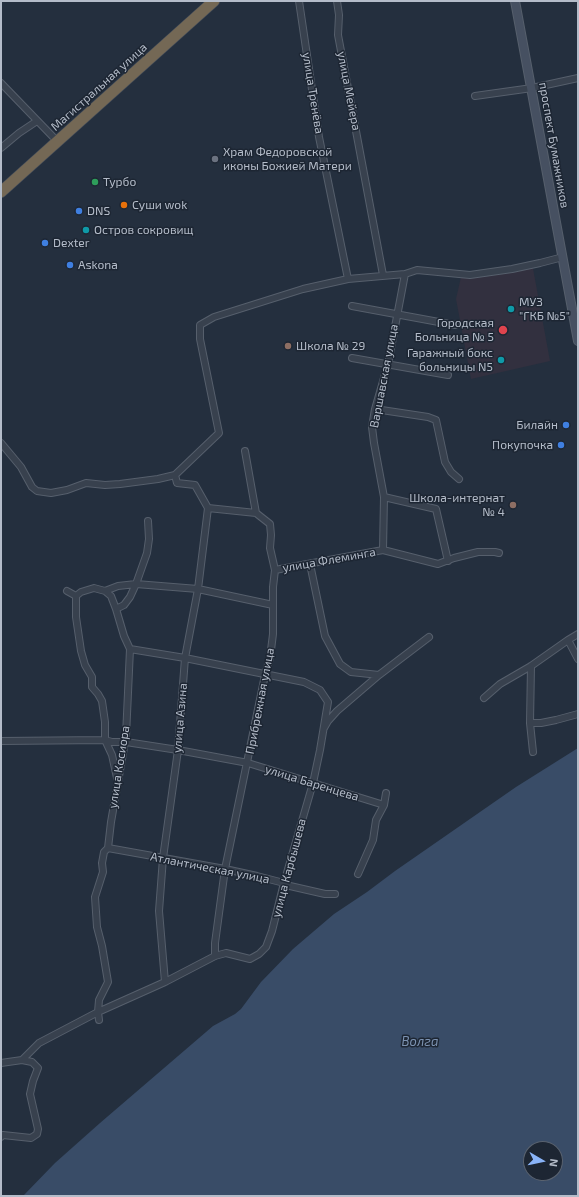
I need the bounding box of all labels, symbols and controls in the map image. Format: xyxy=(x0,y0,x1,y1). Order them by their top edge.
street label: Магистральная улица xyxy=(48,40,150,134)
street label: улица Мейера xyxy=(334,50,364,132)
street label: улица Тренёва xyxy=(299,51,327,135)
street label: проспект Бумажников xyxy=(536,81,572,209)
place label: Храм Федоровской иконы Божией Матери xyxy=(223,145,352,173)
marker: Храм Федоровской иконы Божией Матери xyxy=(210,154,220,164)
place label: Турбо xyxy=(103,175,136,189)
marker: Турбо xyxy=(90,177,100,187)
place label: Суши wok xyxy=(132,198,187,212)
marker: Суши wok xyxy=(119,200,129,210)
place label: DNS xyxy=(87,204,110,218)
marker: DNS xyxy=(74,206,84,216)
place label: Остров сокровищ xyxy=(94,223,194,237)
marker: Остров сокровищ xyxy=(81,225,91,235)
place label: Dexter xyxy=(53,236,90,250)
marker: Dexter xyxy=(40,238,50,248)
place label: Askona xyxy=(78,258,118,272)
marker: Askona xyxy=(65,260,75,270)
place label: МУЗ "ГКБ №5" xyxy=(519,295,570,323)
marker: МУЗ "ГКБ №5" xyxy=(506,304,516,314)
place label: Городская Больница № 5 xyxy=(415,316,494,344)
street label: Варшавская улица xyxy=(367,323,401,429)
marker: Городская Больница № 5 xyxy=(497,324,509,336)
place label: Школа № 29 xyxy=(296,339,365,353)
marker: Школа № 29 xyxy=(283,341,293,351)
place label: Гаражный бокс больницы N5 xyxy=(407,346,493,374)
marker: Гаражный бокс больницы N5 xyxy=(496,355,506,365)
place label: Билайн xyxy=(516,418,558,432)
marker: Билайн xyxy=(561,420,571,430)
place label: Покупочка xyxy=(492,438,553,452)
marker: Покупочка xyxy=(556,440,566,450)
place label: Школа-интернат № 4 xyxy=(409,491,505,519)
marker: Школа-интернат № 4 xyxy=(508,500,518,510)
street label: улица Флеминга xyxy=(281,545,377,575)
street label: Прибрежная улица xyxy=(243,647,277,755)
street label: улица Азина xyxy=(170,682,190,754)
street label: улица Косиора xyxy=(105,725,133,809)
street label: улица Баренцева xyxy=(263,762,361,804)
street label: улица Карбышева xyxy=(269,817,309,919)
street label: Атлантическая улица xyxy=(149,849,271,887)
water label: Волга xyxy=(402,1034,438,1050)
north arrow xyxy=(523,1141,563,1181)
text: N xyxy=(547,1158,561,1168)

